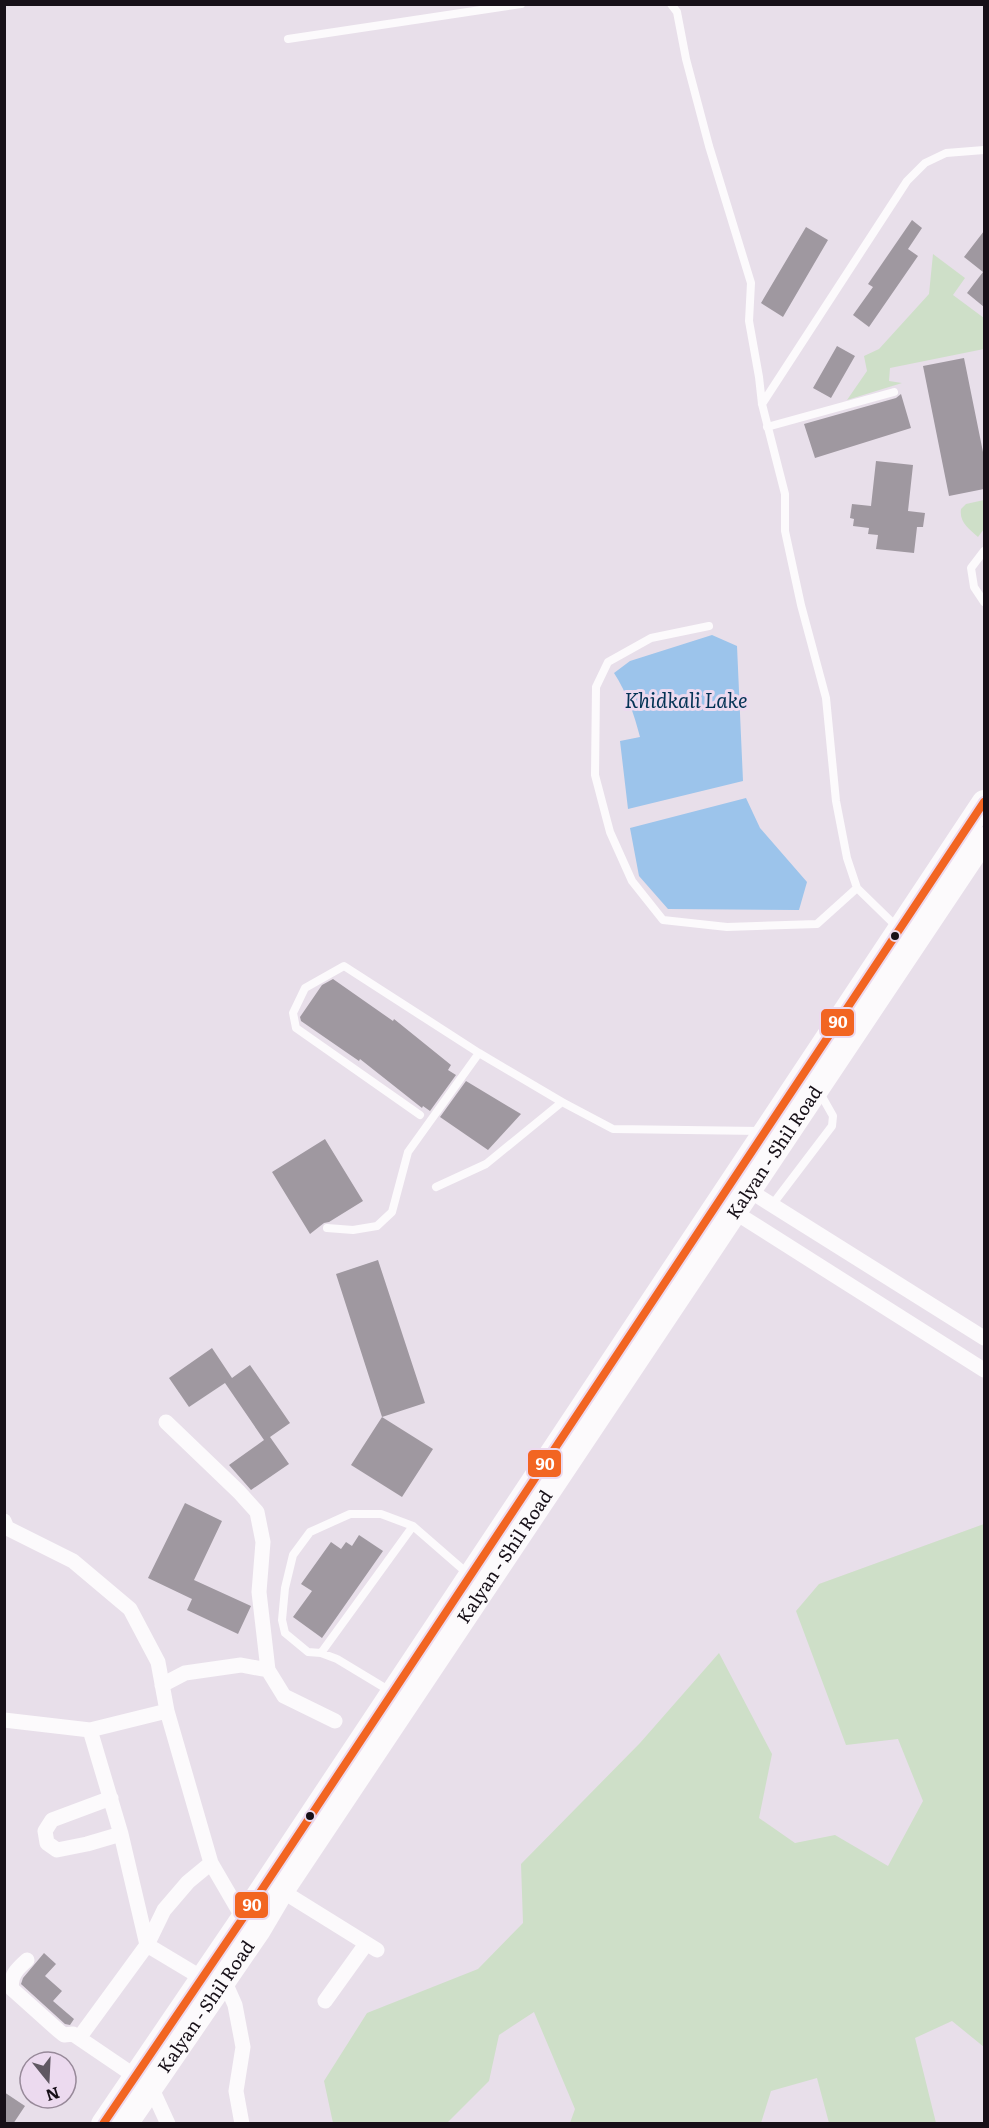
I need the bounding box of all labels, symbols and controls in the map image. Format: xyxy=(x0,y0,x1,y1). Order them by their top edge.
water label: Khidkali Lake xyxy=(625,684,747,714)
unlabelled marker xyxy=(889,930,901,942)
line badge: 90 xyxy=(820,1008,855,1037)
text: 90 xyxy=(828,1009,848,1033)
street label: Kalyan - Shil Road xyxy=(719,1080,828,1224)
line badge: 90 xyxy=(527,1449,562,1478)
text: 90 xyxy=(535,1451,555,1475)
street label: Kalyan - Shil Road xyxy=(449,1484,558,1628)
unlabelled marker xyxy=(304,1810,316,1822)
line badge: 90 xyxy=(234,1891,269,1919)
text: 90 xyxy=(242,1892,262,1916)
street label: Kalyan - Shil Road xyxy=(150,1934,260,2078)
north arrow xyxy=(18,2050,78,2110)
text: N xyxy=(43,2082,63,2109)

